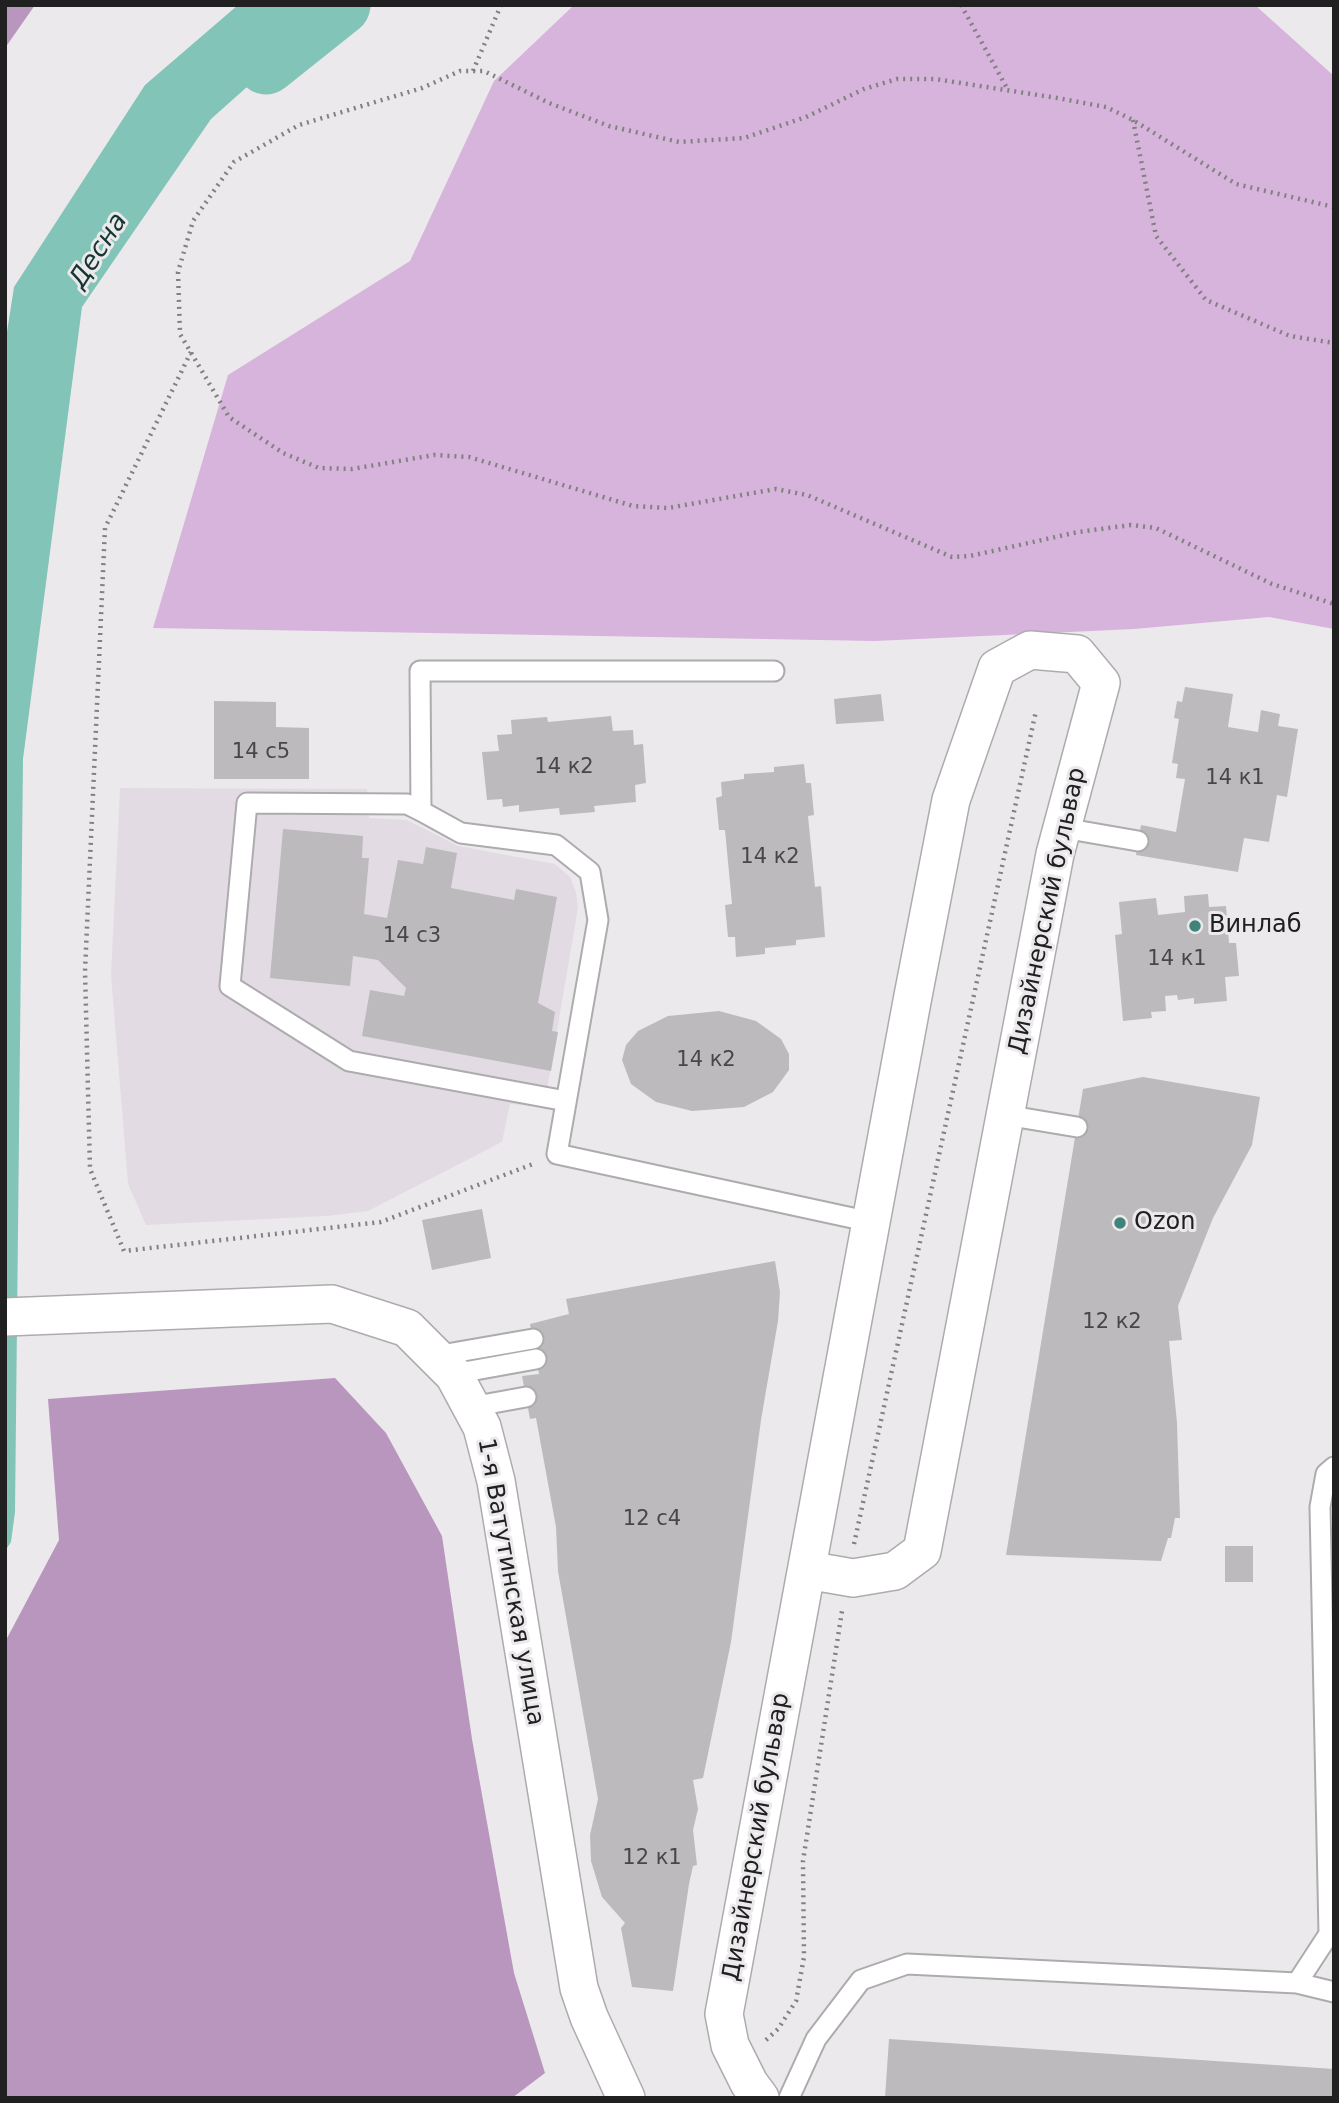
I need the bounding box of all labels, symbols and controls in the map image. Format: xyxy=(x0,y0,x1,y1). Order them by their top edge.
water label: Десна xyxy=(63,207,135,295)
house number: 14 с5 xyxy=(232,740,290,766)
house number: 14 к2 xyxy=(534,755,594,781)
street label: Дизайнерский бульвар xyxy=(1004,765,1092,1057)
house number: 14 к1 xyxy=(1205,766,1265,792)
house number: 14 к2 xyxy=(740,845,800,871)
place label: Винлаб xyxy=(1209,912,1302,940)
marker: Винлаб xyxy=(1187,918,1203,934)
house number: 14 с3 xyxy=(383,924,441,950)
house number: 14 к1 xyxy=(1147,947,1207,973)
house number: 14 к2 xyxy=(676,1048,736,1074)
place label: Ozon xyxy=(1134,1209,1195,1237)
marker: Ozon xyxy=(1112,1215,1128,1231)
house number: 12 к2 xyxy=(1082,1310,1142,1336)
street label: 1-я Ватутинская улица xyxy=(471,1436,549,1728)
house number: 12 с4 xyxy=(623,1507,681,1533)
street label: Дизайнерский бульвар xyxy=(717,1691,797,1983)
house number: 12 к1 xyxy=(622,1846,682,1872)

